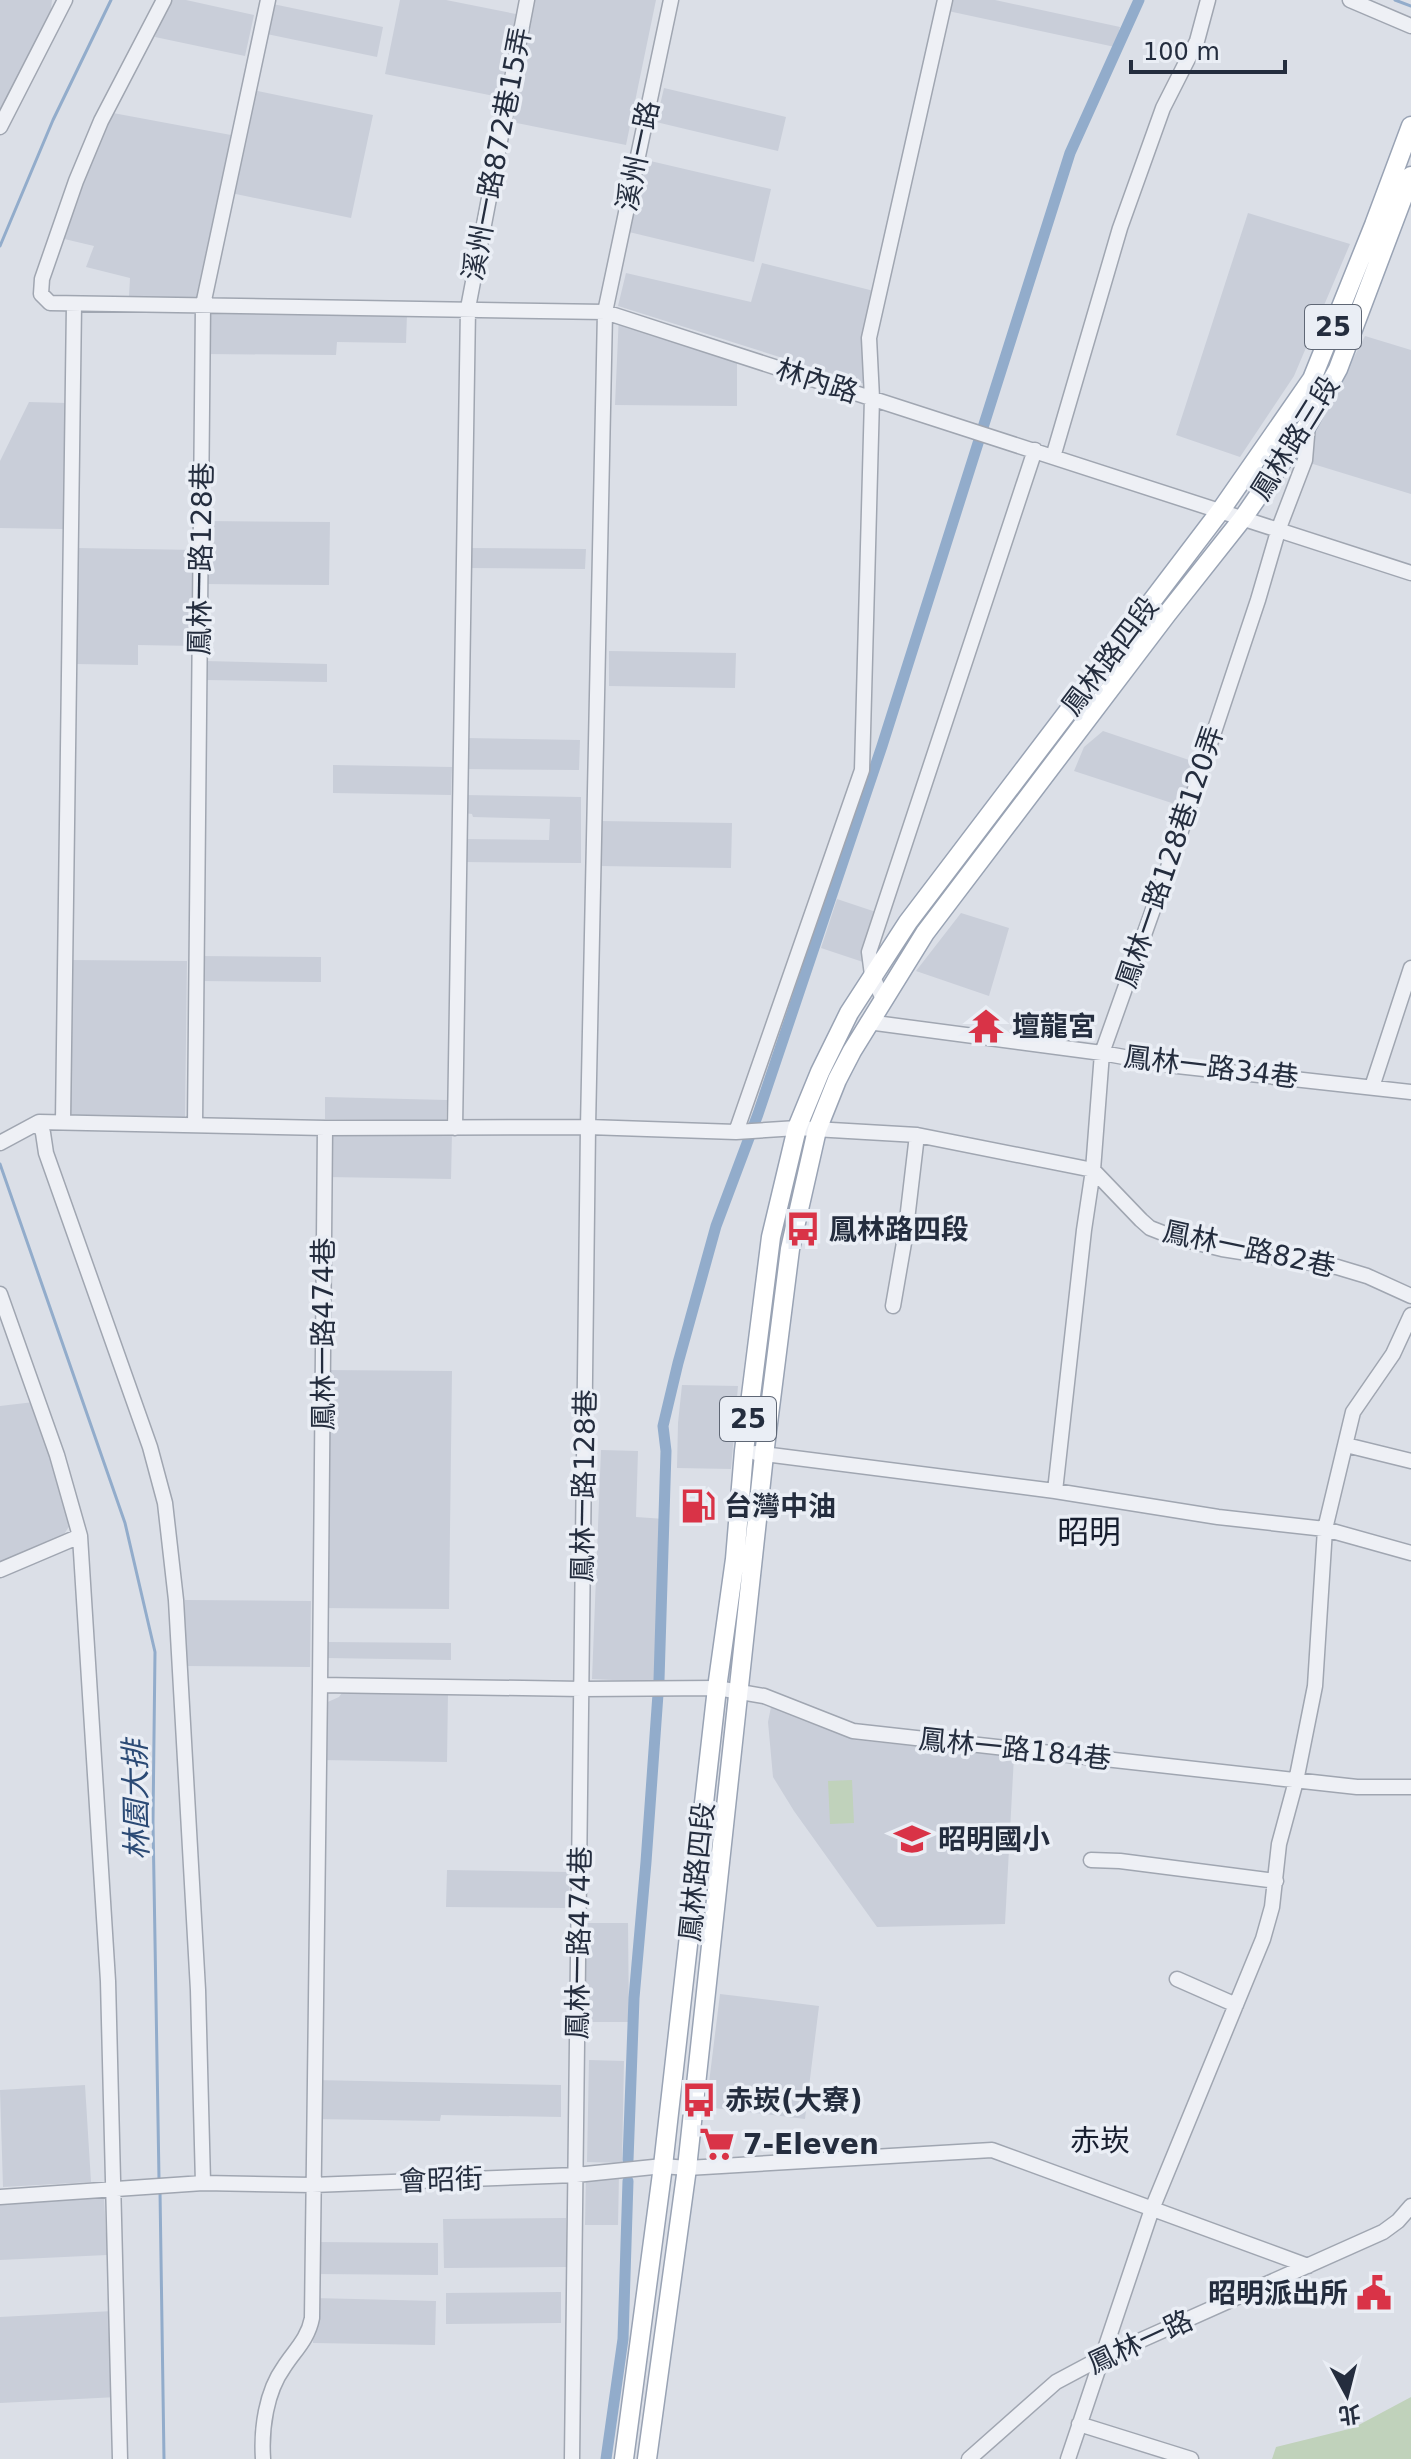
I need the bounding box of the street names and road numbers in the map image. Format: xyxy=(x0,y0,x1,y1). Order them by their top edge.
street label: 溪州一路872巷15弄 xyxy=(456,25,538,283)
street label: 溪州一路 xyxy=(610,98,666,214)
road number: 25 xyxy=(1305,305,1361,349)
street label: 林內路 xyxy=(772,352,862,410)
street label: 鳳林路三段 xyxy=(1244,370,1346,506)
street label: 鳳林一路128巷 xyxy=(183,462,219,656)
street label: 鳳林路四段 xyxy=(1055,590,1165,722)
street label: 鳳林一路128巷120弄 xyxy=(1110,722,1230,992)
street label: 鳳林一路34巷 xyxy=(1122,1040,1300,1094)
street label: 鳳林一路82巷 xyxy=(1160,1215,1338,1283)
street label: 鳳林一路474巷 xyxy=(307,1237,340,1431)
street label: 鳳林一路128巷 xyxy=(566,1389,602,1583)
road number: 25 xyxy=(720,1397,776,1441)
street label: 鳳林一路184巷 xyxy=(917,1722,1113,1776)
street label: 鳳林路四段 xyxy=(673,1801,721,1943)
street label: 鳳林一路474巷 xyxy=(561,1846,597,2040)
street label: 會昭街 xyxy=(398,2162,484,2198)
street label: 鳳林一路 xyxy=(1082,2303,1198,2381)

